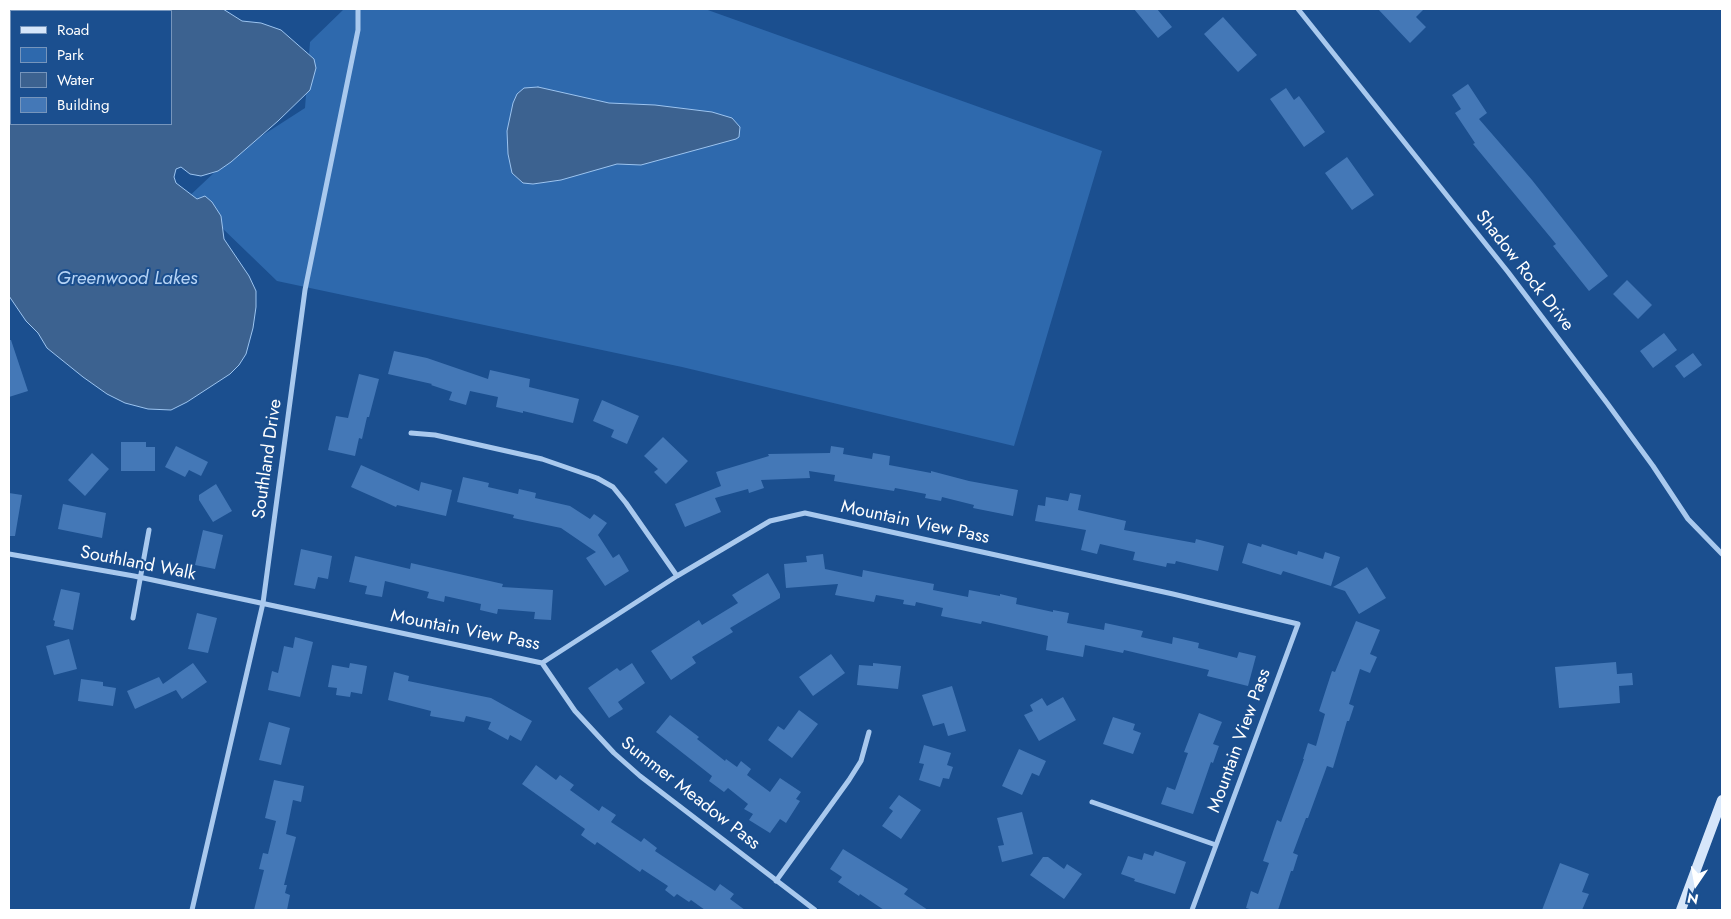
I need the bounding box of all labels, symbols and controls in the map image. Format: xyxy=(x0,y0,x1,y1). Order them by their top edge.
legend xyxy=(10,10,172,125)
text: Road xyxy=(57,19,89,41)
text: Park xyxy=(57,44,84,66)
text: Water xyxy=(57,69,94,91)
text: Building xyxy=(57,94,109,116)
street label: Shadow Rock Drive xyxy=(1470,206,1578,336)
water label: Greenwood Lakes xyxy=(56,268,198,290)
street label: Southland Drive xyxy=(249,398,287,520)
street label: Mountain View Pass xyxy=(839,497,991,549)
street label: Southland Walk xyxy=(78,542,198,586)
street label: Mountain View Pass xyxy=(389,606,541,656)
street label: Mountain View Pass xyxy=(1204,666,1276,816)
street label: Summer Meadow Pass xyxy=(616,733,764,855)
north arrow xyxy=(1671,859,1721,909)
text: N xyxy=(1685,888,1700,910)

